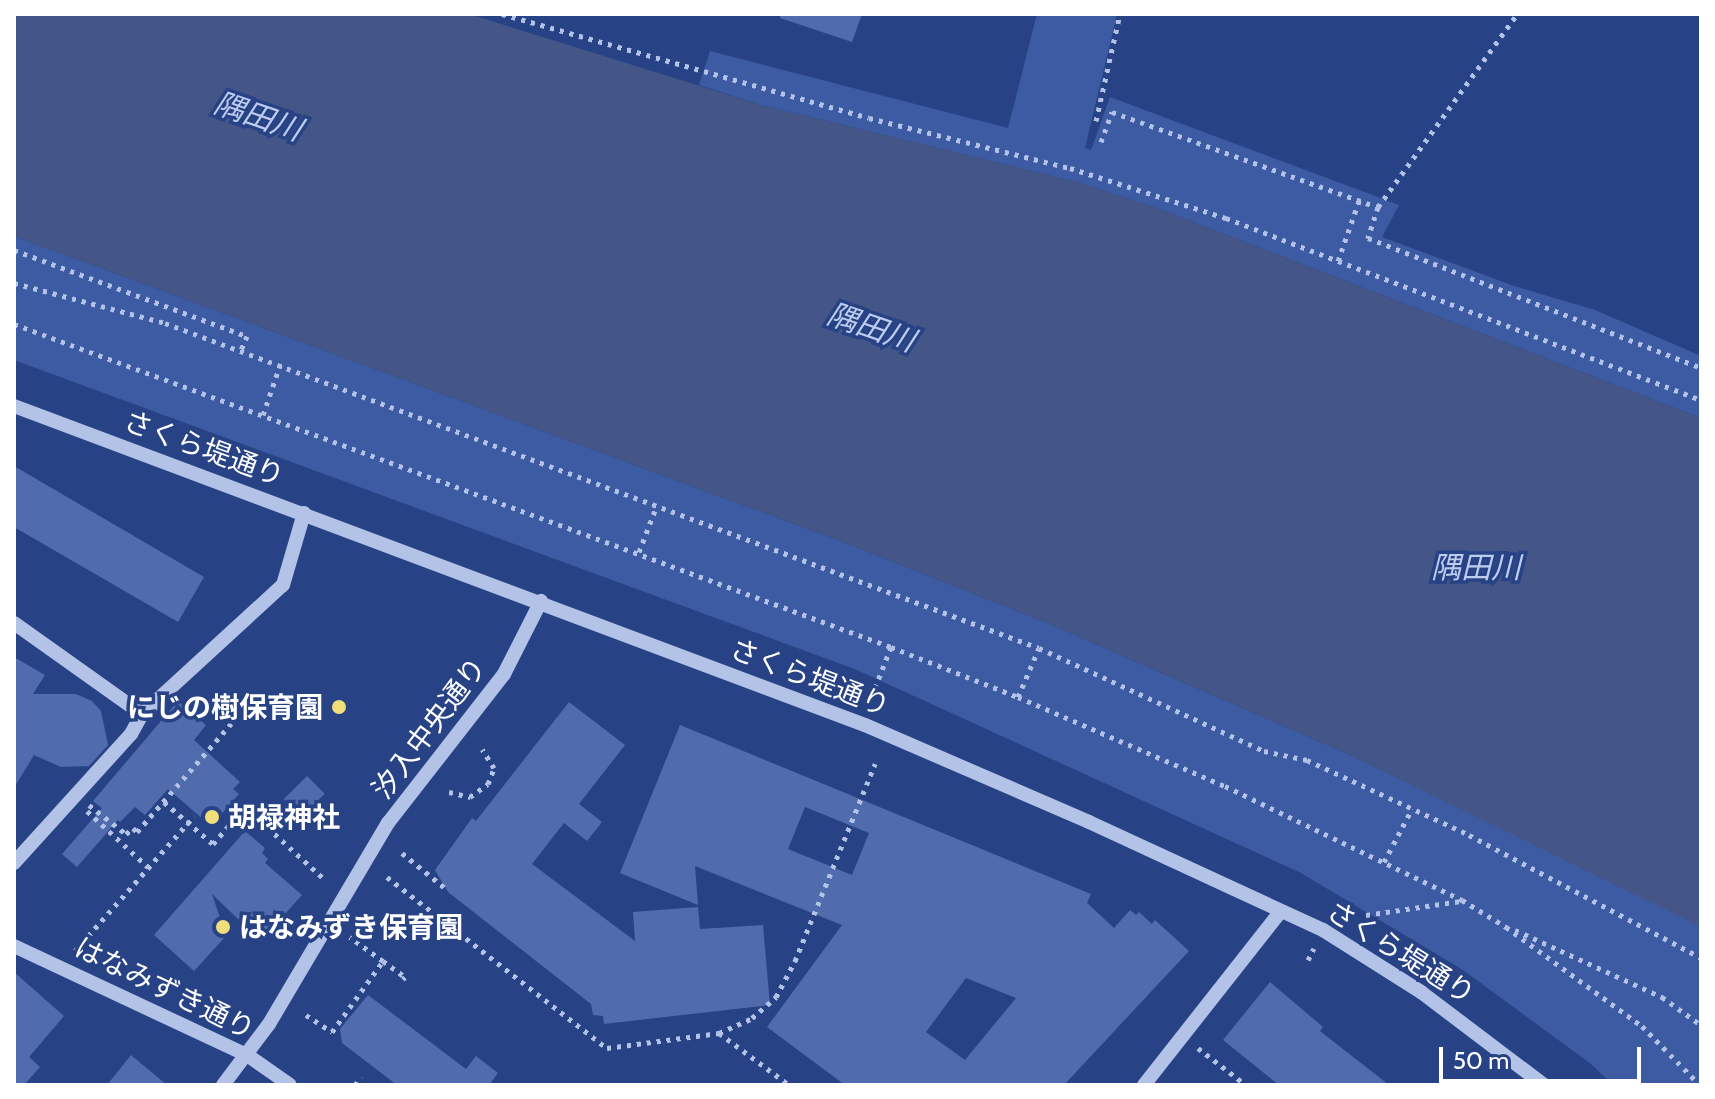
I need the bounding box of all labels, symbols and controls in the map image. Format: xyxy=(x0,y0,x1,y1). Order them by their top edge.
water label: 隅田川 xyxy=(210,85,306,149)
water label: 隅田川 xyxy=(823,296,919,360)
street label: さくら堤通り xyxy=(119,403,289,493)
water label: 隅田川 xyxy=(1431,550,1521,586)
street label: さくら堤通り xyxy=(726,631,894,723)
street label: 汐入中央通り xyxy=(365,651,493,805)
place label: にじの樹保育園 xyxy=(127,690,323,724)
marker: にじの樹保育園 xyxy=(330,698,348,716)
place label: 胡禄神社 xyxy=(228,800,340,834)
marker: 胡禄神社 xyxy=(203,808,221,826)
street label: さくら堤通り xyxy=(1321,893,1481,1011)
place label: はなみずき保育園 xyxy=(239,910,463,944)
marker: はなみずき保育園 xyxy=(214,918,232,936)
street label: はなみずき通り xyxy=(70,930,260,1046)
scale bar xyxy=(1443,1031,1645,1081)
text: 50 m xyxy=(1453,1046,1509,1075)

